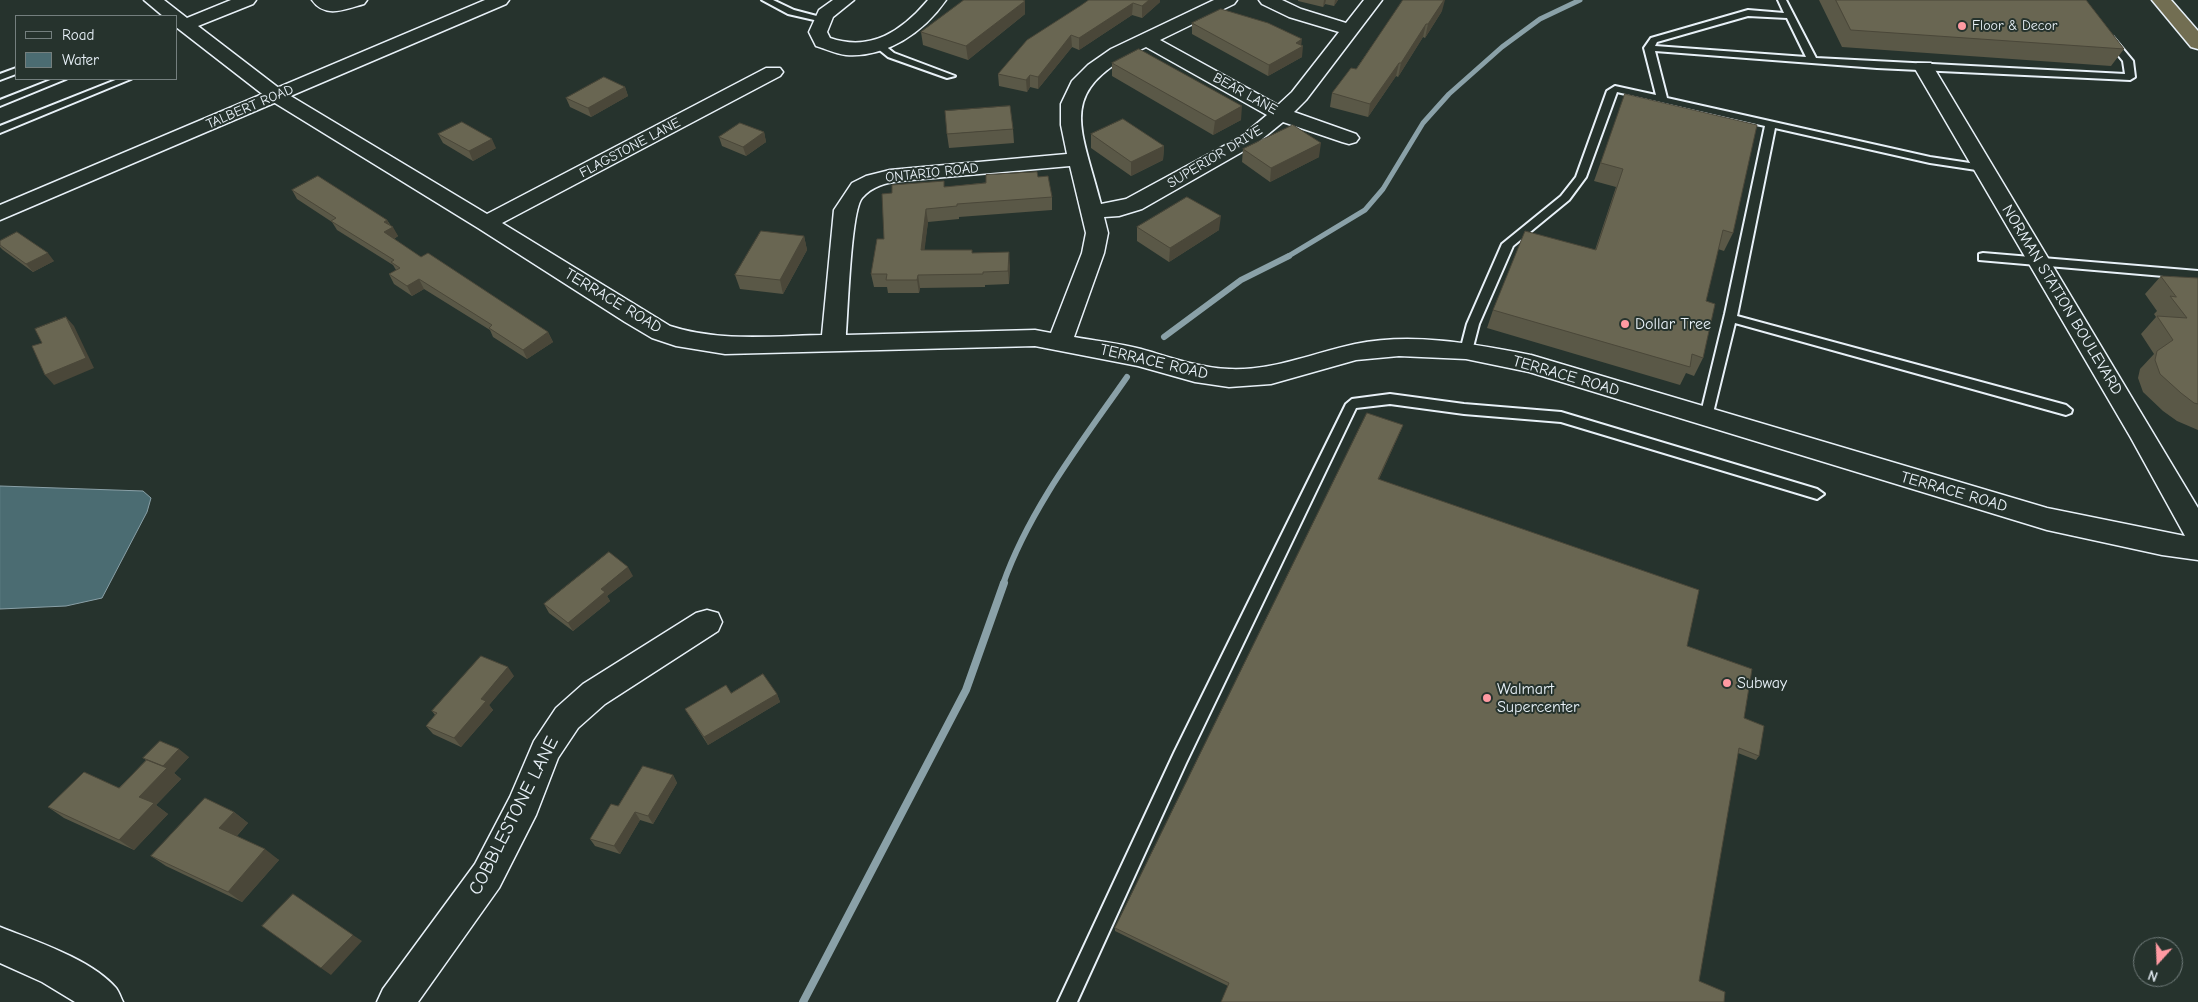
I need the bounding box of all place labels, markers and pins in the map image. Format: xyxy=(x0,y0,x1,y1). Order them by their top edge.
place label: Floor & Decor xyxy=(1972,18,2057,34)
marker: Floor & Decor xyxy=(1956,20,1968,32)
place label: Dollar Tree xyxy=(1635,314,1711,334)
marker: Dollar Tree xyxy=(1619,318,1631,330)
place label: Subway xyxy=(1737,673,1787,693)
marker: Subway xyxy=(1721,677,1733,689)
place label: Walmart Supercenter xyxy=(1497,679,1579,717)
marker: Walmart Supercenter xyxy=(1481,692,1493,704)

